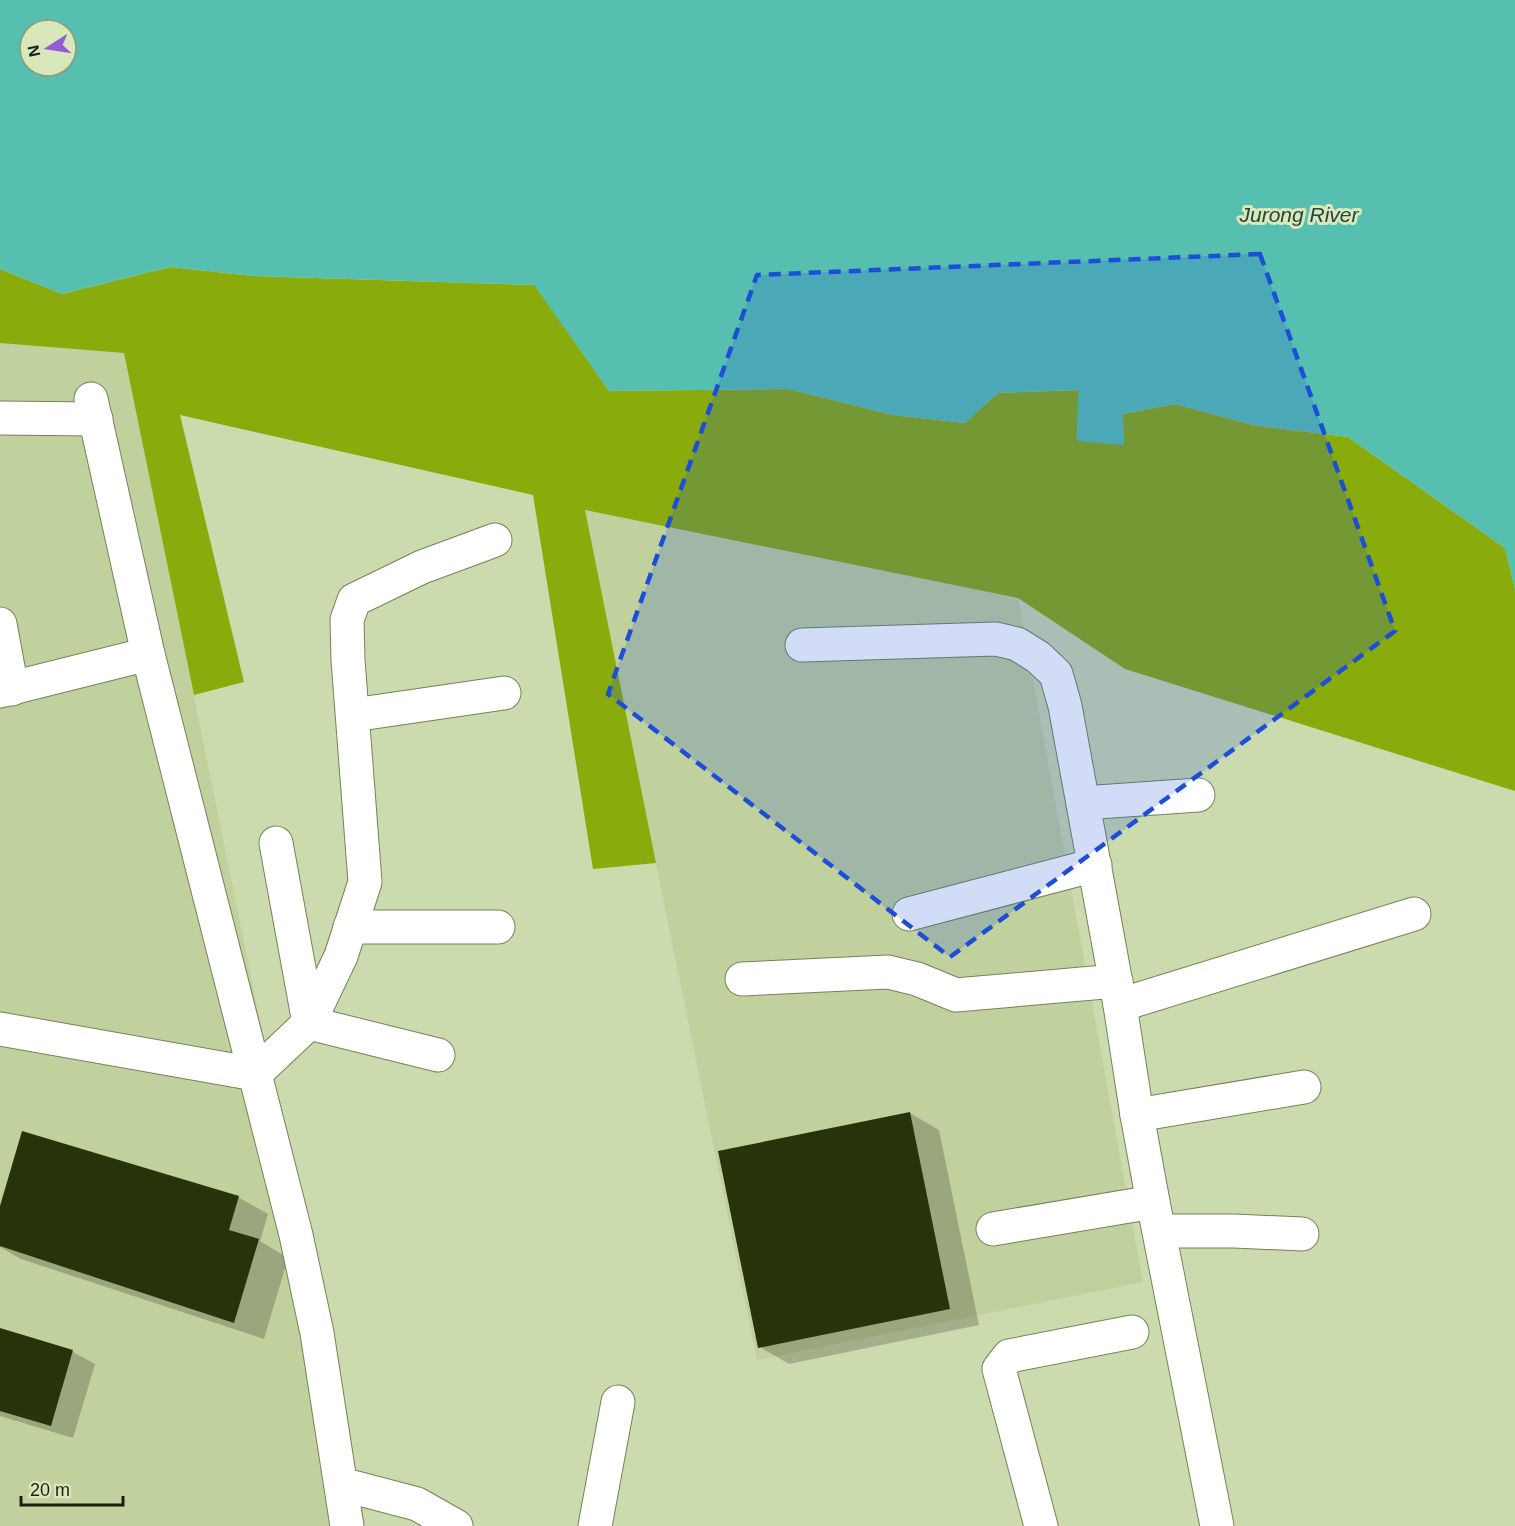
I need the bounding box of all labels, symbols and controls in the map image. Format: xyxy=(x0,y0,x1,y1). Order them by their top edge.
north arrow xyxy=(18,18,78,78)
text: N xyxy=(24,44,43,58)
water label: Jurong River xyxy=(1238,203,1360,226)
scale bar xyxy=(21,1469,123,1507)
text: 20 m xyxy=(30,1480,70,1500)

